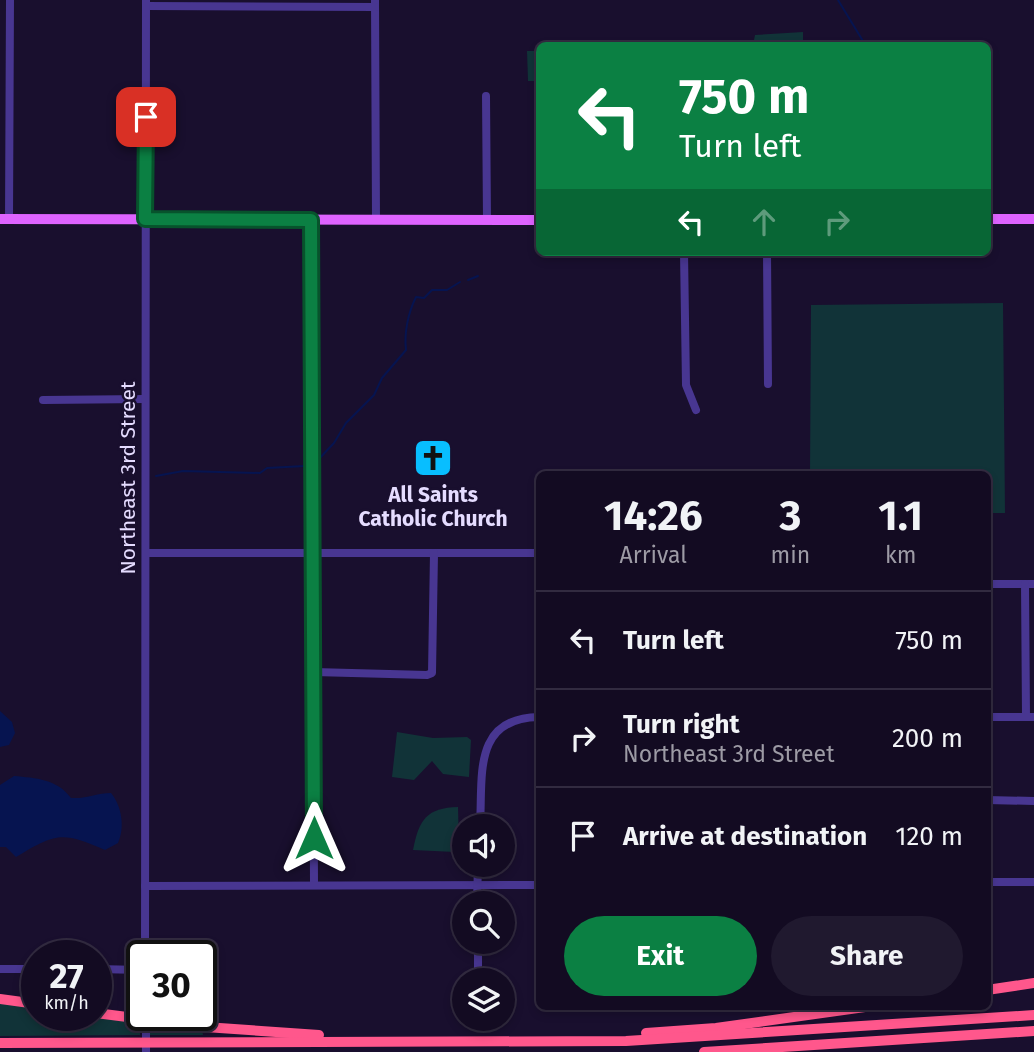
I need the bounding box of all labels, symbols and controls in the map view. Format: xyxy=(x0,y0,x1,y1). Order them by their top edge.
text: 750 m xyxy=(679,67,809,126)
icon: left xyxy=(564,70,655,161)
pin xyxy=(116,87,176,147)
icon: arrive xyxy=(127,98,165,136)
text: Turn left xyxy=(679,127,801,165)
icon: left xyxy=(672,203,710,241)
icon: ahead xyxy=(745,203,783,241)
icon: right xyxy=(818,203,856,241)
street label: Northeast 3rd Street xyxy=(115,381,141,575)
church icon: All Saints Catholic Church xyxy=(412,437,454,479)
place label: All Saints Catholic Church xyxy=(358,482,508,532)
text: 14:26 xyxy=(604,491,703,541)
text: 3 xyxy=(780,491,801,541)
text: 1.1 xyxy=(878,491,923,541)
text: Arrival xyxy=(620,541,687,569)
text: min xyxy=(771,541,810,569)
text: km xyxy=(885,541,916,569)
icon: left xyxy=(564,621,602,659)
text: Turn left xyxy=(623,625,724,656)
text: 750 m xyxy=(895,625,963,656)
text: Turn right xyxy=(623,709,740,740)
icon: right xyxy=(564,719,602,757)
text: 200 m xyxy=(892,723,963,754)
text: Northeast 3rd Street xyxy=(623,740,834,768)
position arrow xyxy=(277,801,351,875)
map controls xyxy=(452,814,515,1031)
button: sound xyxy=(452,814,515,877)
icon: arrive xyxy=(564,817,602,855)
text: Arrive at destination xyxy=(623,821,867,852)
text: 120 m xyxy=(895,821,963,852)
button: search xyxy=(452,891,515,954)
button: Exit xyxy=(564,916,757,996)
button: Share xyxy=(771,916,963,996)
speed limit sign: 30 xyxy=(126,940,217,1031)
text: 27 xyxy=(49,955,84,997)
button: layers xyxy=(452,968,515,1031)
text: km/h xyxy=(44,992,89,1014)

